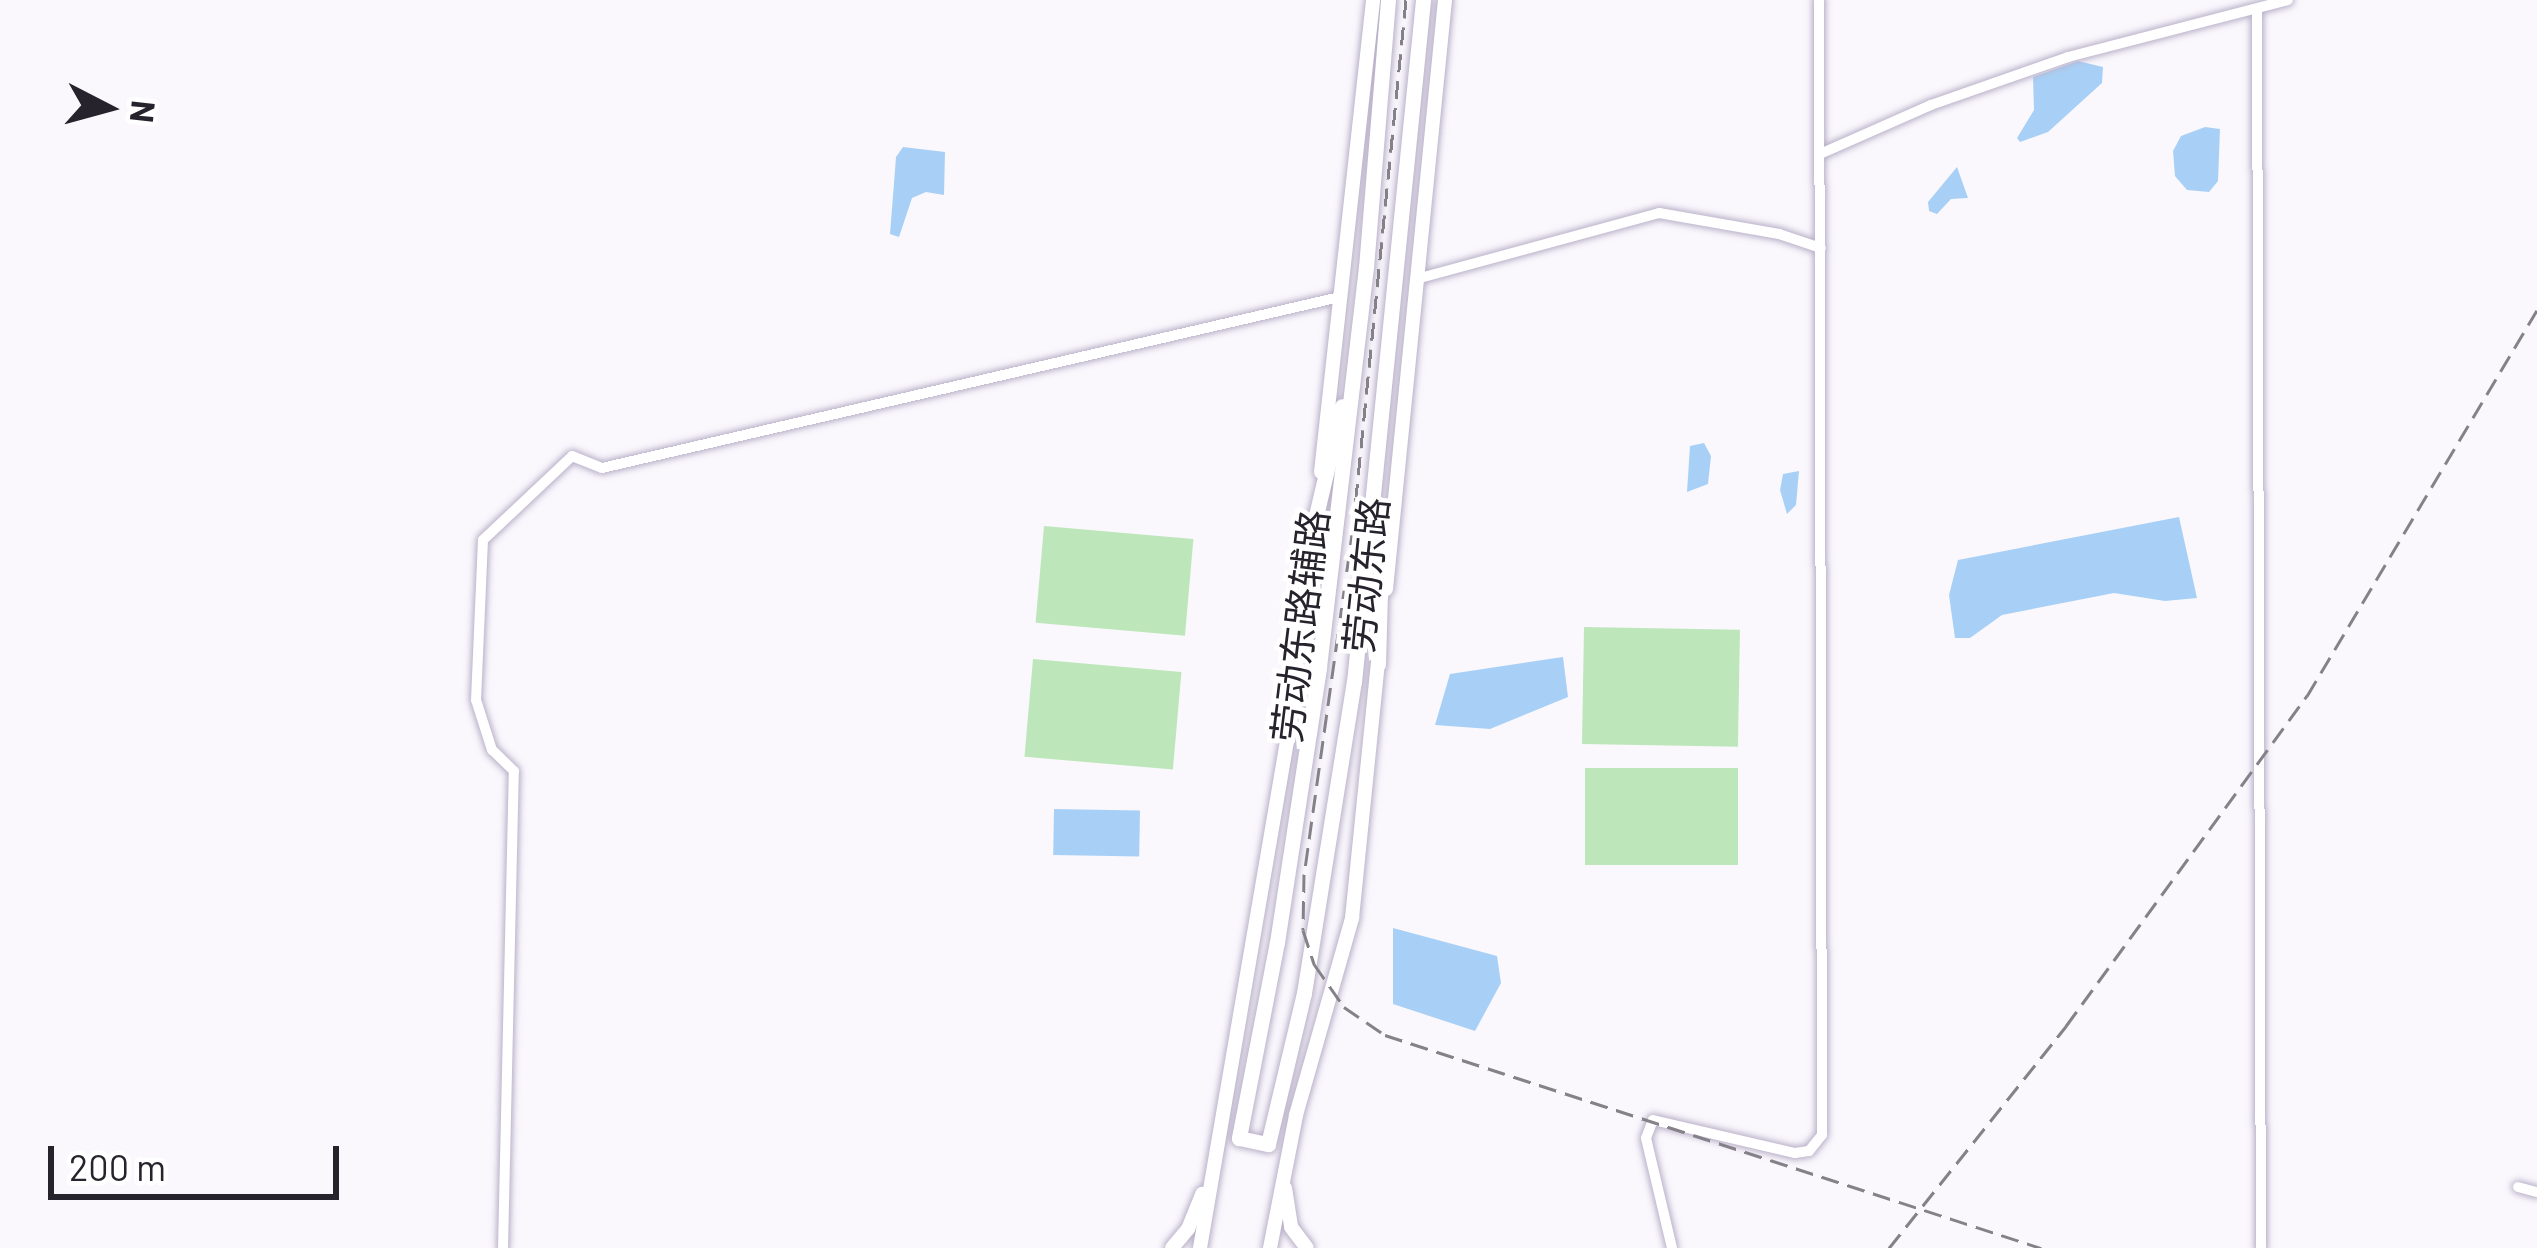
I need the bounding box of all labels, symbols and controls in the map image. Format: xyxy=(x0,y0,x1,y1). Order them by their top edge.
north arrow xyxy=(48,48,168,168)
text: N xyxy=(123,99,165,125)
street label: 劳动东路 xyxy=(1335,495,1397,655)
street label: 劳动东路辅路 xyxy=(1263,507,1337,745)
scale bar xyxy=(54,1122,345,1196)
text: 200 m xyxy=(69,1145,166,1188)

